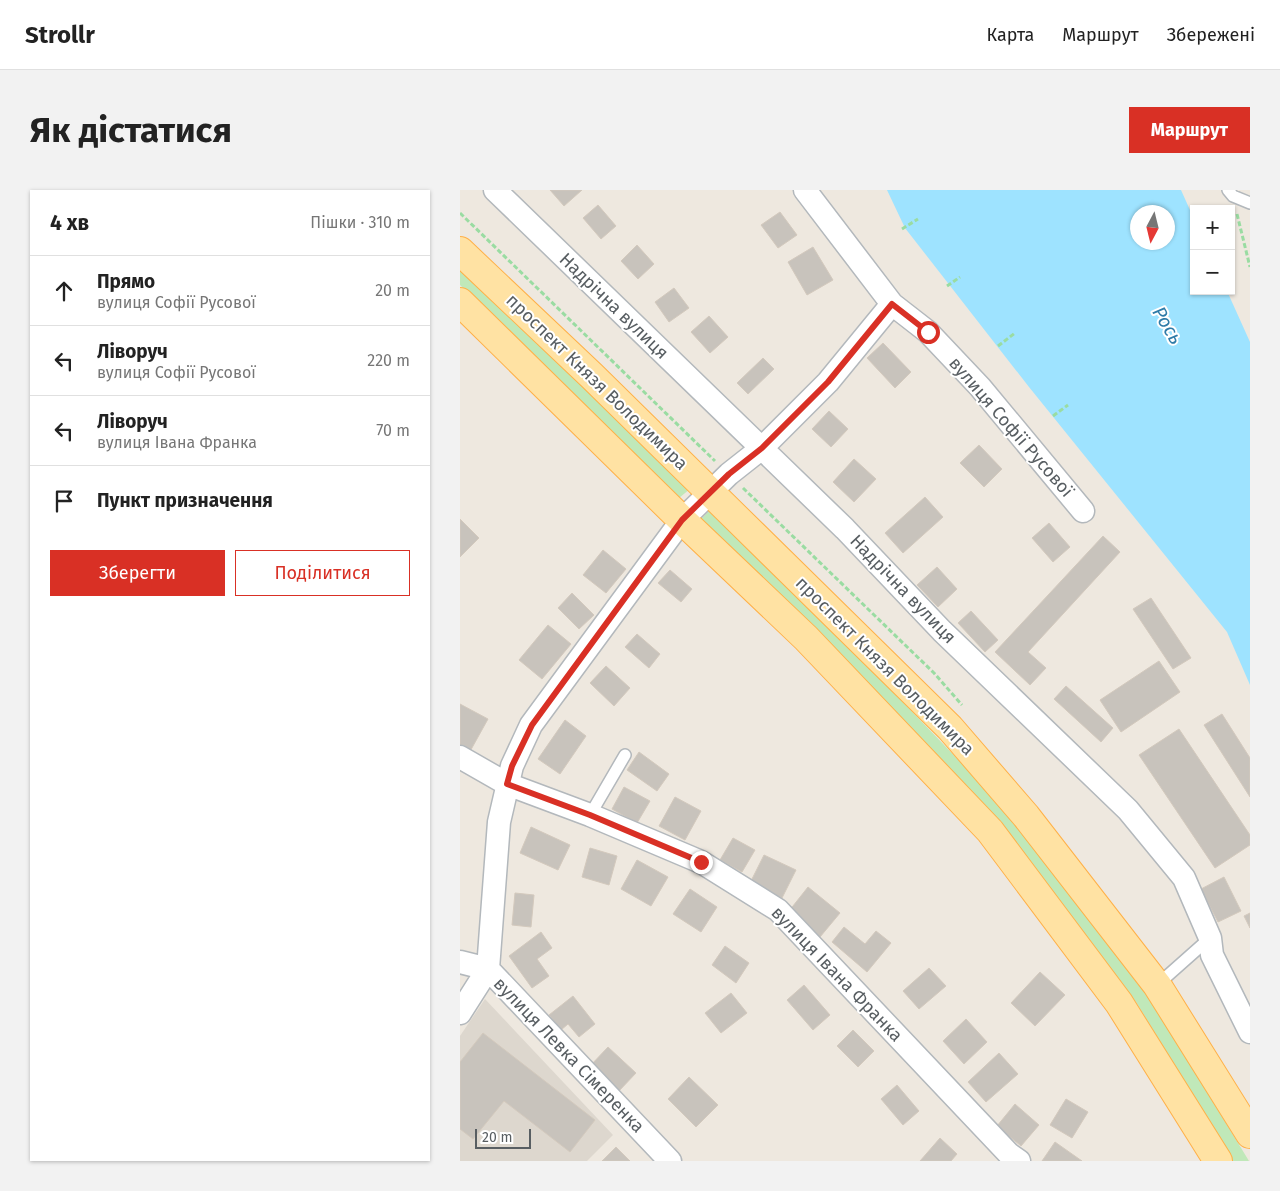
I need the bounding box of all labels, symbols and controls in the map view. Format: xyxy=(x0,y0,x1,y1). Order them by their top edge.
text: Strollr xyxy=(25,21,95,49)
text: Карта xyxy=(987,24,1034,46)
text: Маршрут xyxy=(1062,24,1139,46)
text: Збережені xyxy=(1167,24,1255,46)
button: Маршрут xyxy=(1129,107,1250,153)
text: Як дістатися xyxy=(30,109,232,151)
north arrow xyxy=(1130,205,1175,250)
map controls xyxy=(1190,205,1235,295)
button: + xyxy=(1190,205,1235,250)
text: 4 хв xyxy=(50,210,89,236)
text: Пішки · 310 m xyxy=(310,213,410,232)
street label: Надрічна вулиця xyxy=(555,248,673,364)
button: − xyxy=(1190,250,1235,295)
text: Прямо xyxy=(97,270,155,293)
icon: ahead xyxy=(50,277,78,305)
text: 20 m xyxy=(375,281,410,300)
street label: проспект Князя Володимира xyxy=(502,289,692,475)
text: вулиця Софії Русової xyxy=(97,293,256,312)
water label: Рось xyxy=(1147,302,1188,348)
route start xyxy=(917,321,940,344)
text: Ліворуч xyxy=(97,340,168,363)
icon: left xyxy=(50,347,78,375)
text: 220 m xyxy=(367,351,410,370)
street label: вулиця Софії Русової xyxy=(944,352,1078,502)
text: вулиця Софії Русової xyxy=(97,363,256,382)
text: Ліворуч xyxy=(97,410,168,433)
icon: left xyxy=(50,417,78,445)
text: 70 m xyxy=(376,421,410,440)
text: вулиця Івана Франка xyxy=(97,433,257,452)
icon: arrive xyxy=(50,487,78,515)
text: Пункт призначення xyxy=(97,489,273,512)
street label: Надрічна вулиця xyxy=(845,530,961,648)
button: Зберегти xyxy=(50,550,225,596)
button: Поділитися xyxy=(235,550,410,596)
street label: проспект Князя Володимира xyxy=(791,572,979,760)
route end xyxy=(690,851,713,874)
street label: вулиця Івана Франка xyxy=(767,902,907,1046)
street label: вулиця Левка Сімеренка xyxy=(489,973,649,1137)
scale bar xyxy=(475,1126,531,1149)
text: 20 m xyxy=(482,1129,512,1146)

